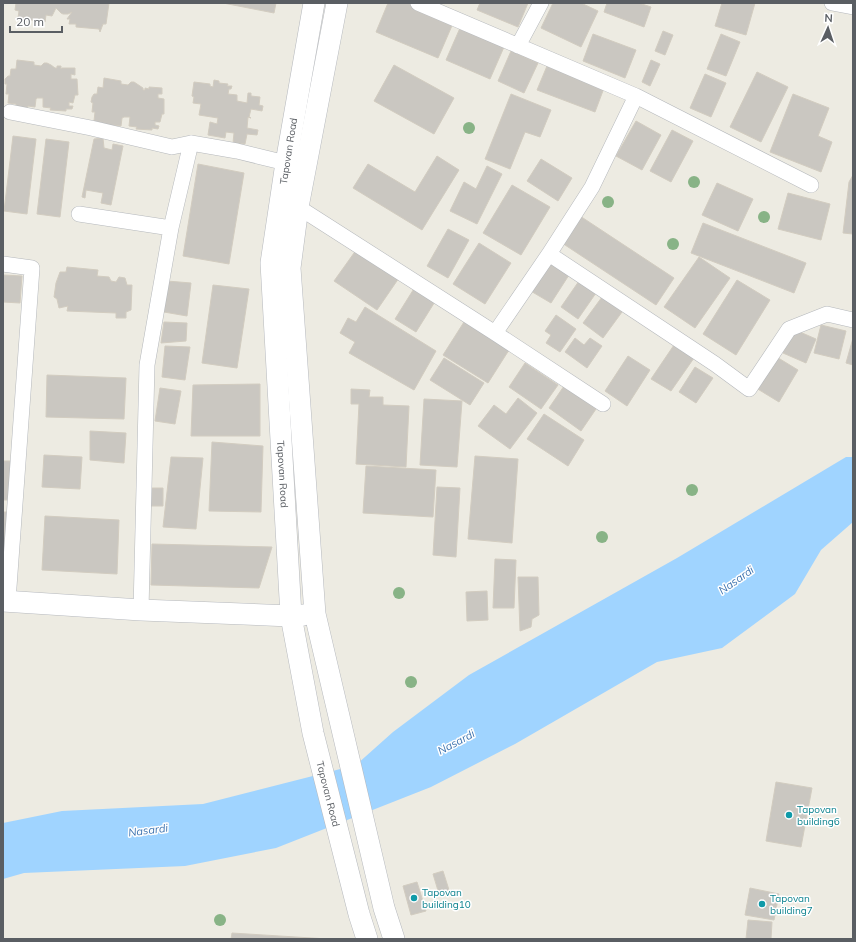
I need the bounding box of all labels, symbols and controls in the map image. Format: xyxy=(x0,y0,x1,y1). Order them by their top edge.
scale bar xyxy=(10,8,62,34)
north arrow xyxy=(808,8,848,48)
text: N xyxy=(824,11,833,25)
text: 20 m xyxy=(16,14,44,29)
street label: Tapovan Road xyxy=(277,117,300,185)
street label: Tapovan Road xyxy=(274,440,291,508)
water label: Nasardi xyxy=(716,563,757,597)
water label: Nasardi xyxy=(435,726,477,758)
street label: Tapovan Road xyxy=(313,760,343,828)
place label: Tapovan building6 xyxy=(797,803,840,828)
marker: Tapovan building6 xyxy=(784,810,794,820)
water label: Nasardi xyxy=(127,821,169,839)
place label: Tapovan building10 xyxy=(422,886,471,911)
place label: Tapovan building7 xyxy=(770,892,813,917)
marker: Tapovan building10 xyxy=(409,893,419,903)
marker: Tapovan building7 xyxy=(757,899,767,909)

